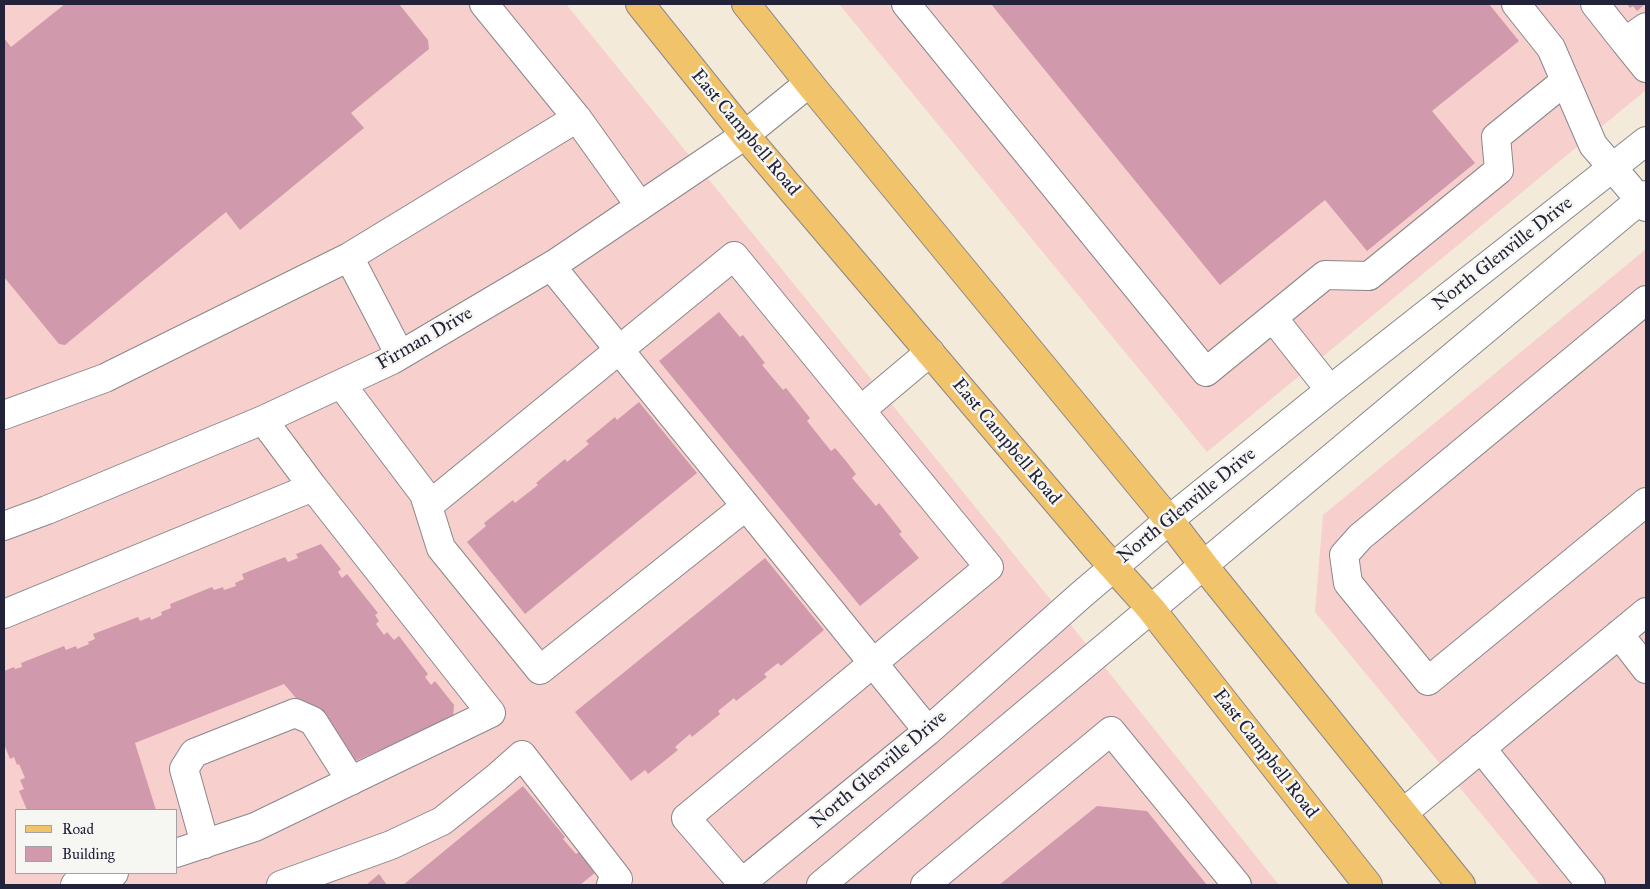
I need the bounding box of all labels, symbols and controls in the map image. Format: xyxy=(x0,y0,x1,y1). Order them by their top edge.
street label: East Campbell Road xyxy=(686,65,804,201)
street label: North Glenville Drive xyxy=(1428,192,1578,316)
street label: Firman Drive xyxy=(373,302,477,376)
street label: East Campbell Road xyxy=(947,374,1065,510)
street label: North Glenville Drive xyxy=(1113,443,1261,569)
street label: East Campbell Road xyxy=(1207,685,1323,823)
street label: North Glenville Drive xyxy=(806,706,952,834)
legend xyxy=(15,809,178,874)
text: Road xyxy=(62,820,94,838)
text: Building xyxy=(62,845,115,863)

